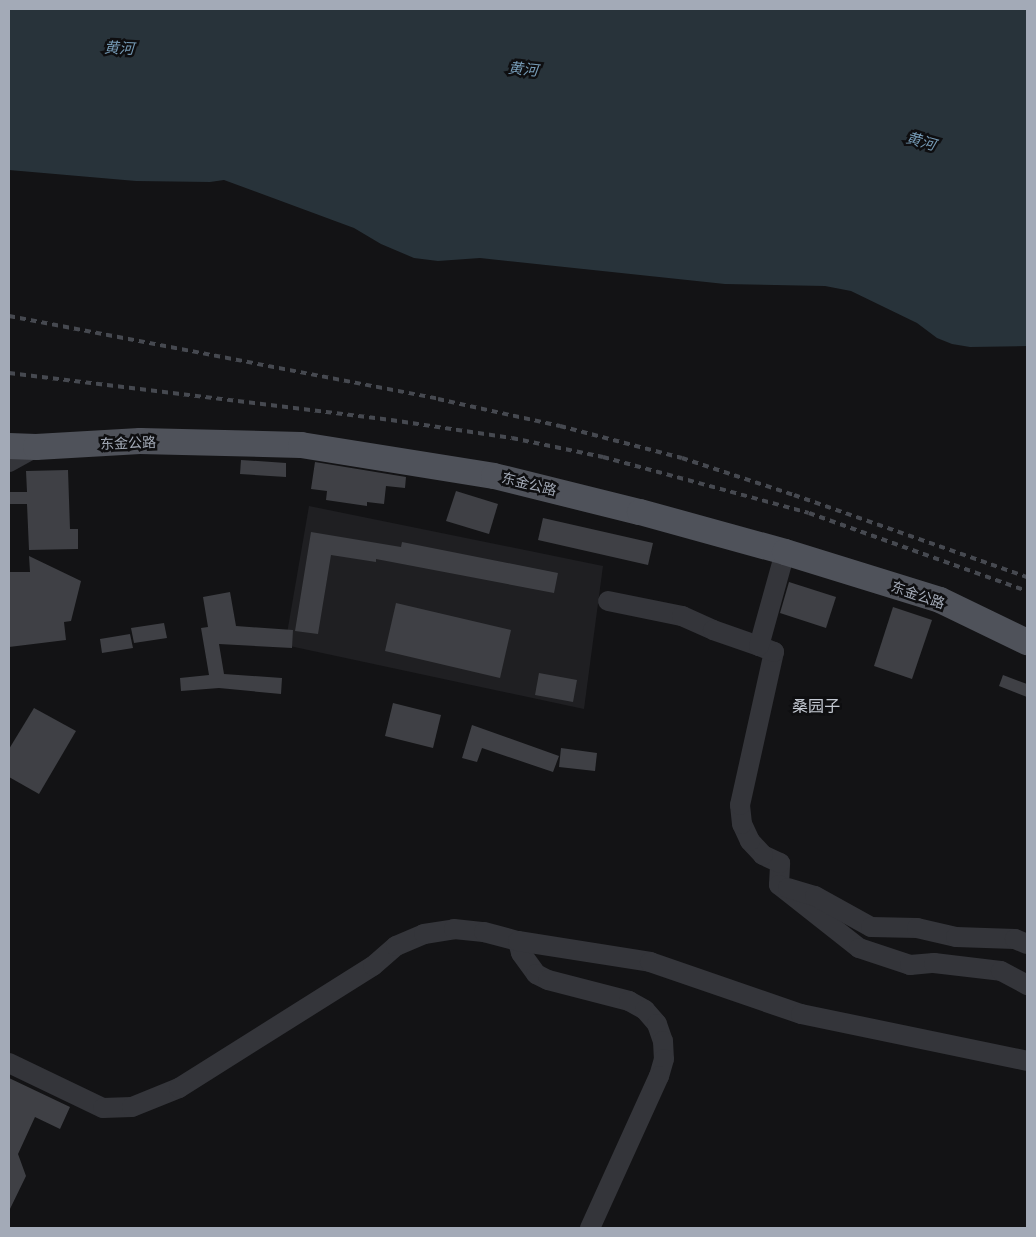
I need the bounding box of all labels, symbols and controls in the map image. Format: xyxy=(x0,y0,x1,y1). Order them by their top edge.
water label: 黄河 xyxy=(104,38,134,58)
water label: 黄河 xyxy=(507,58,539,80)
water label: 黄河 xyxy=(904,128,938,154)
street label: 东金公路 xyxy=(100,434,156,452)
street label: 东金公路 xyxy=(500,469,558,499)
street label: 东金公路 xyxy=(889,578,947,612)
district label: 桑园子 xyxy=(792,697,840,717)

